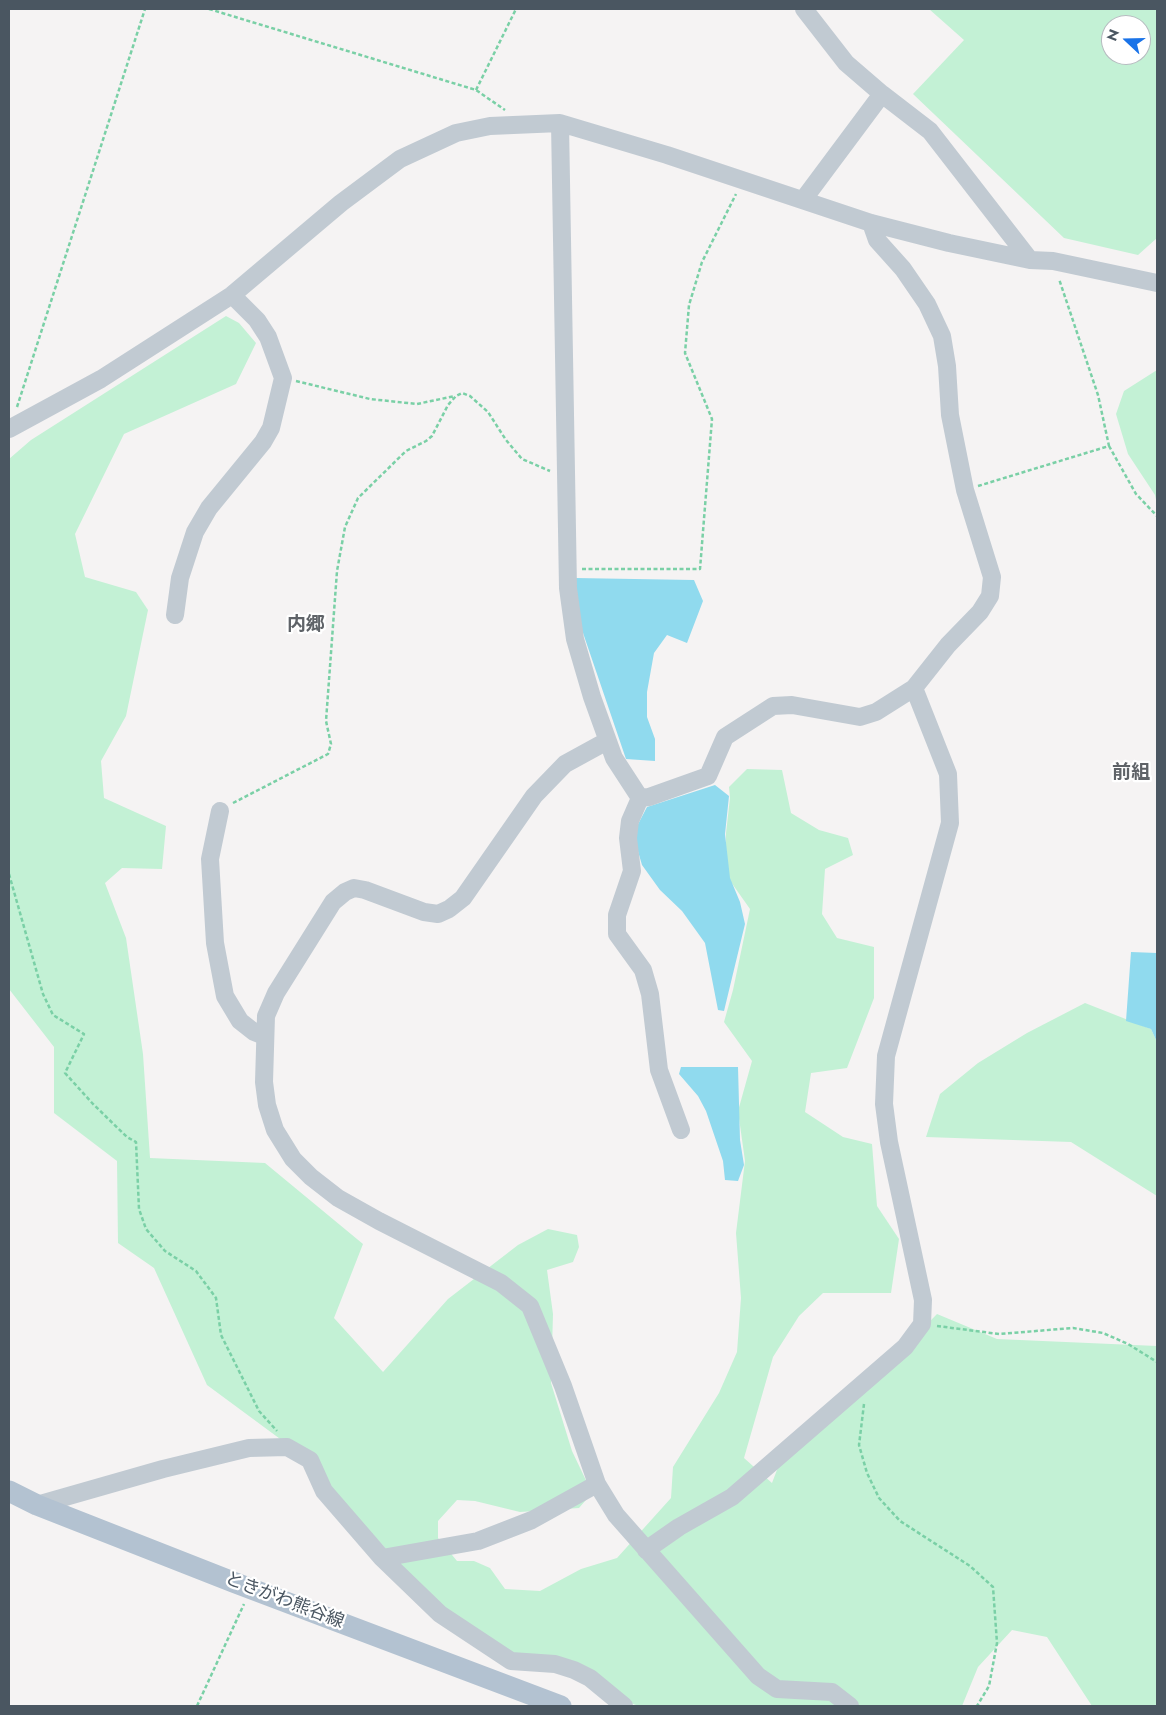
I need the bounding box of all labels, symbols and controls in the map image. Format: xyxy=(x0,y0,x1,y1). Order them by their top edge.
north arrow xyxy=(1101,15,1151,65)
text: N xyxy=(1102,26,1124,44)
district label: 内郷 xyxy=(287,614,325,636)
district label: 前組 xyxy=(1112,762,1150,784)
street label: ときがわ熊谷線 xyxy=(221,1568,347,1634)

